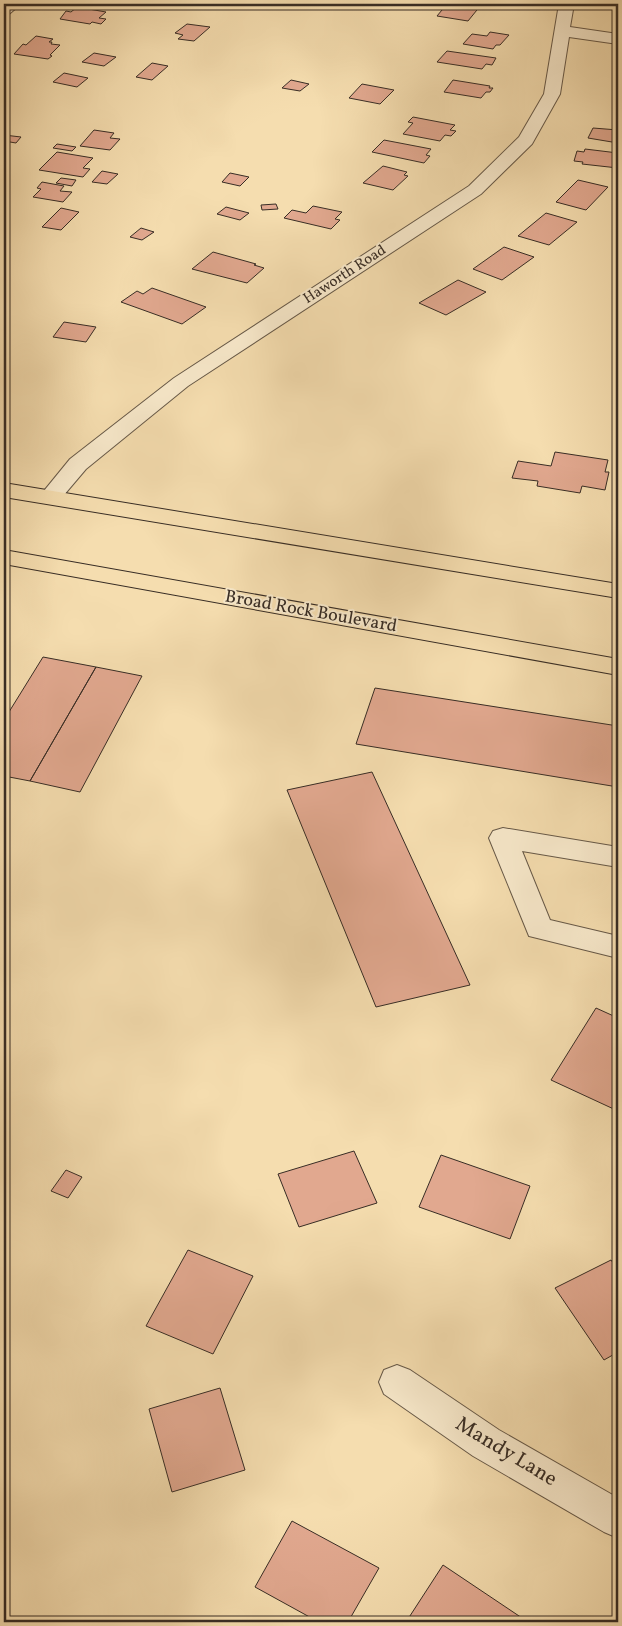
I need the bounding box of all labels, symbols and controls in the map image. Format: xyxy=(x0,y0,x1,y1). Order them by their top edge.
street label: Haworth Road xyxy=(299,240,391,310)
street label: Broad Rock Boulevard xyxy=(223,585,399,639)
street label: Mandy Lane xyxy=(450,1410,562,1494)

